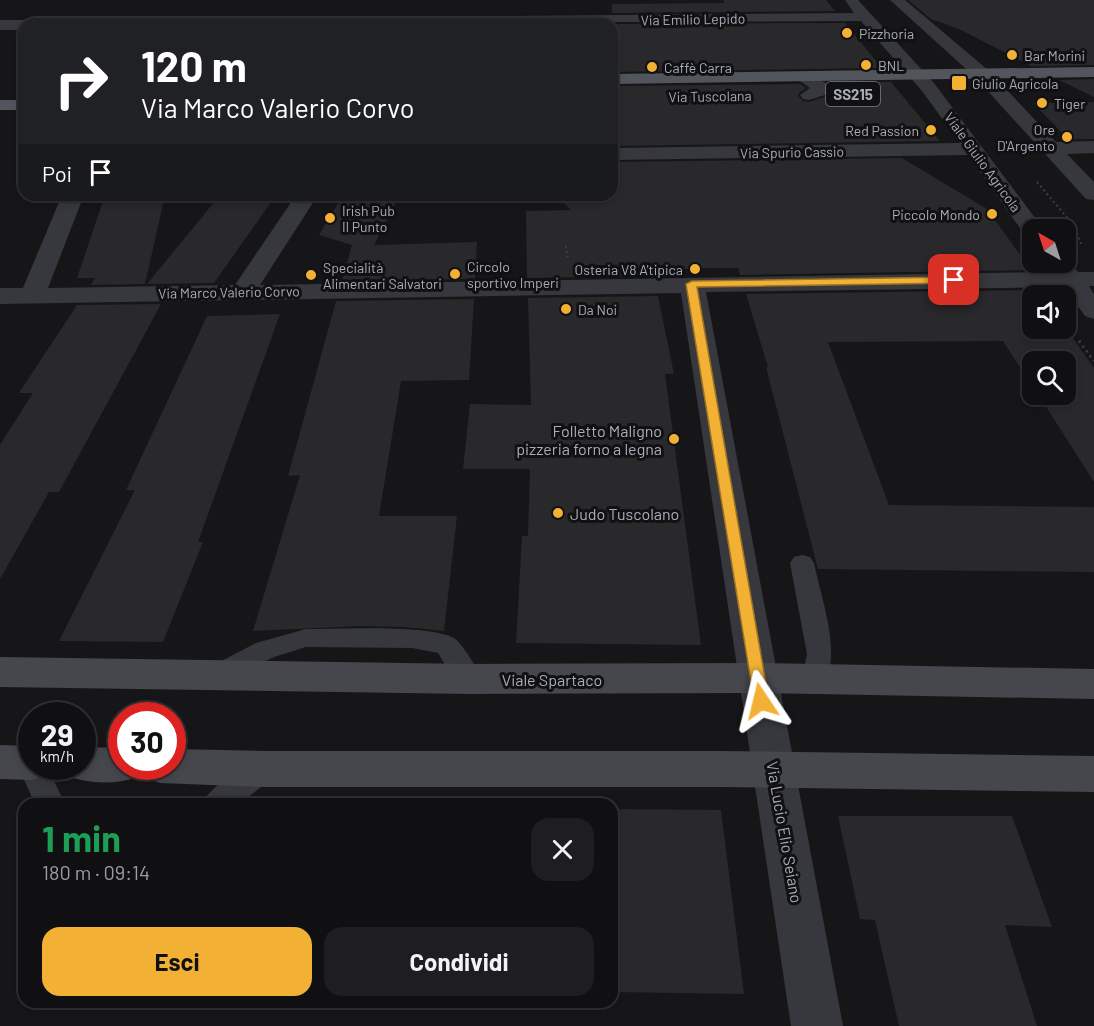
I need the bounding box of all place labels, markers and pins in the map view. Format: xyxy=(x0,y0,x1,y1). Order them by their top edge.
place label: Pizzhoria xyxy=(859,25,914,42)
marker: Pizzhoria xyxy=(840,26,854,40)
place label: Bar Morini xyxy=(1024,47,1085,64)
marker: Bar Morini xyxy=(1005,48,1019,62)
place label: BNL xyxy=(878,57,904,74)
marker: BNL xyxy=(859,58,873,72)
place label: Caffè Carra xyxy=(664,59,732,76)
marker: Caffè Carra xyxy=(645,60,659,74)
marker: Giulio Agricola xyxy=(950,74,968,92)
place label: Giulio Agricola xyxy=(972,75,1058,92)
place label: Tiger xyxy=(1054,95,1085,112)
marker: Tiger xyxy=(1035,96,1049,110)
place label: Ore D'Argento xyxy=(997,121,1055,154)
place label: Red Passion xyxy=(845,122,919,139)
marker: Red Passion xyxy=(924,123,938,137)
marker: Ore D'Argento xyxy=(1060,130,1074,144)
place label: Irish Pub Il Punto xyxy=(342,202,395,235)
place label: Piccolo Mondo xyxy=(892,206,980,223)
marker: Piccolo Mondo xyxy=(985,207,999,221)
marker: Irish Pub Il Punto xyxy=(323,211,337,225)
pin xyxy=(928,254,979,305)
place label: Circolo sportivo Imperi xyxy=(467,258,559,291)
place label: Specialità Alimentari Salvatori xyxy=(323,259,442,292)
place label: Osteria V8 A'tipica xyxy=(575,261,683,278)
marker: Osteria V8 A'tipica xyxy=(688,262,702,276)
marker: Circolo sportivo Imperi xyxy=(448,267,462,281)
marker: Specialità Alimentari Salvatori xyxy=(304,268,318,282)
place label: Da Noi xyxy=(578,301,617,318)
marker: Da Noi xyxy=(559,302,573,316)
place label: Folletto Maligno pizzeria forno a legna xyxy=(516,421,662,458)
marker: Folletto Maligno pizzeria forno a legna xyxy=(667,432,681,446)
place label: Judo Tuscolano xyxy=(570,504,679,523)
marker: Judo Tuscolano xyxy=(551,506,565,520)

